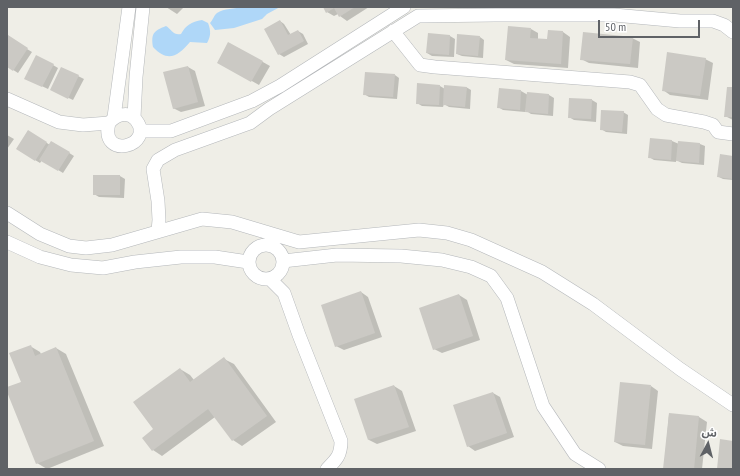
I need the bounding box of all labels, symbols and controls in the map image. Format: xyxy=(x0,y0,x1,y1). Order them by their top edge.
scale bar xyxy=(600,12,702,38)
text: 50 m xyxy=(605,19,626,34)
north arrow xyxy=(688,424,728,464)
text: ش xyxy=(701,424,718,440)

